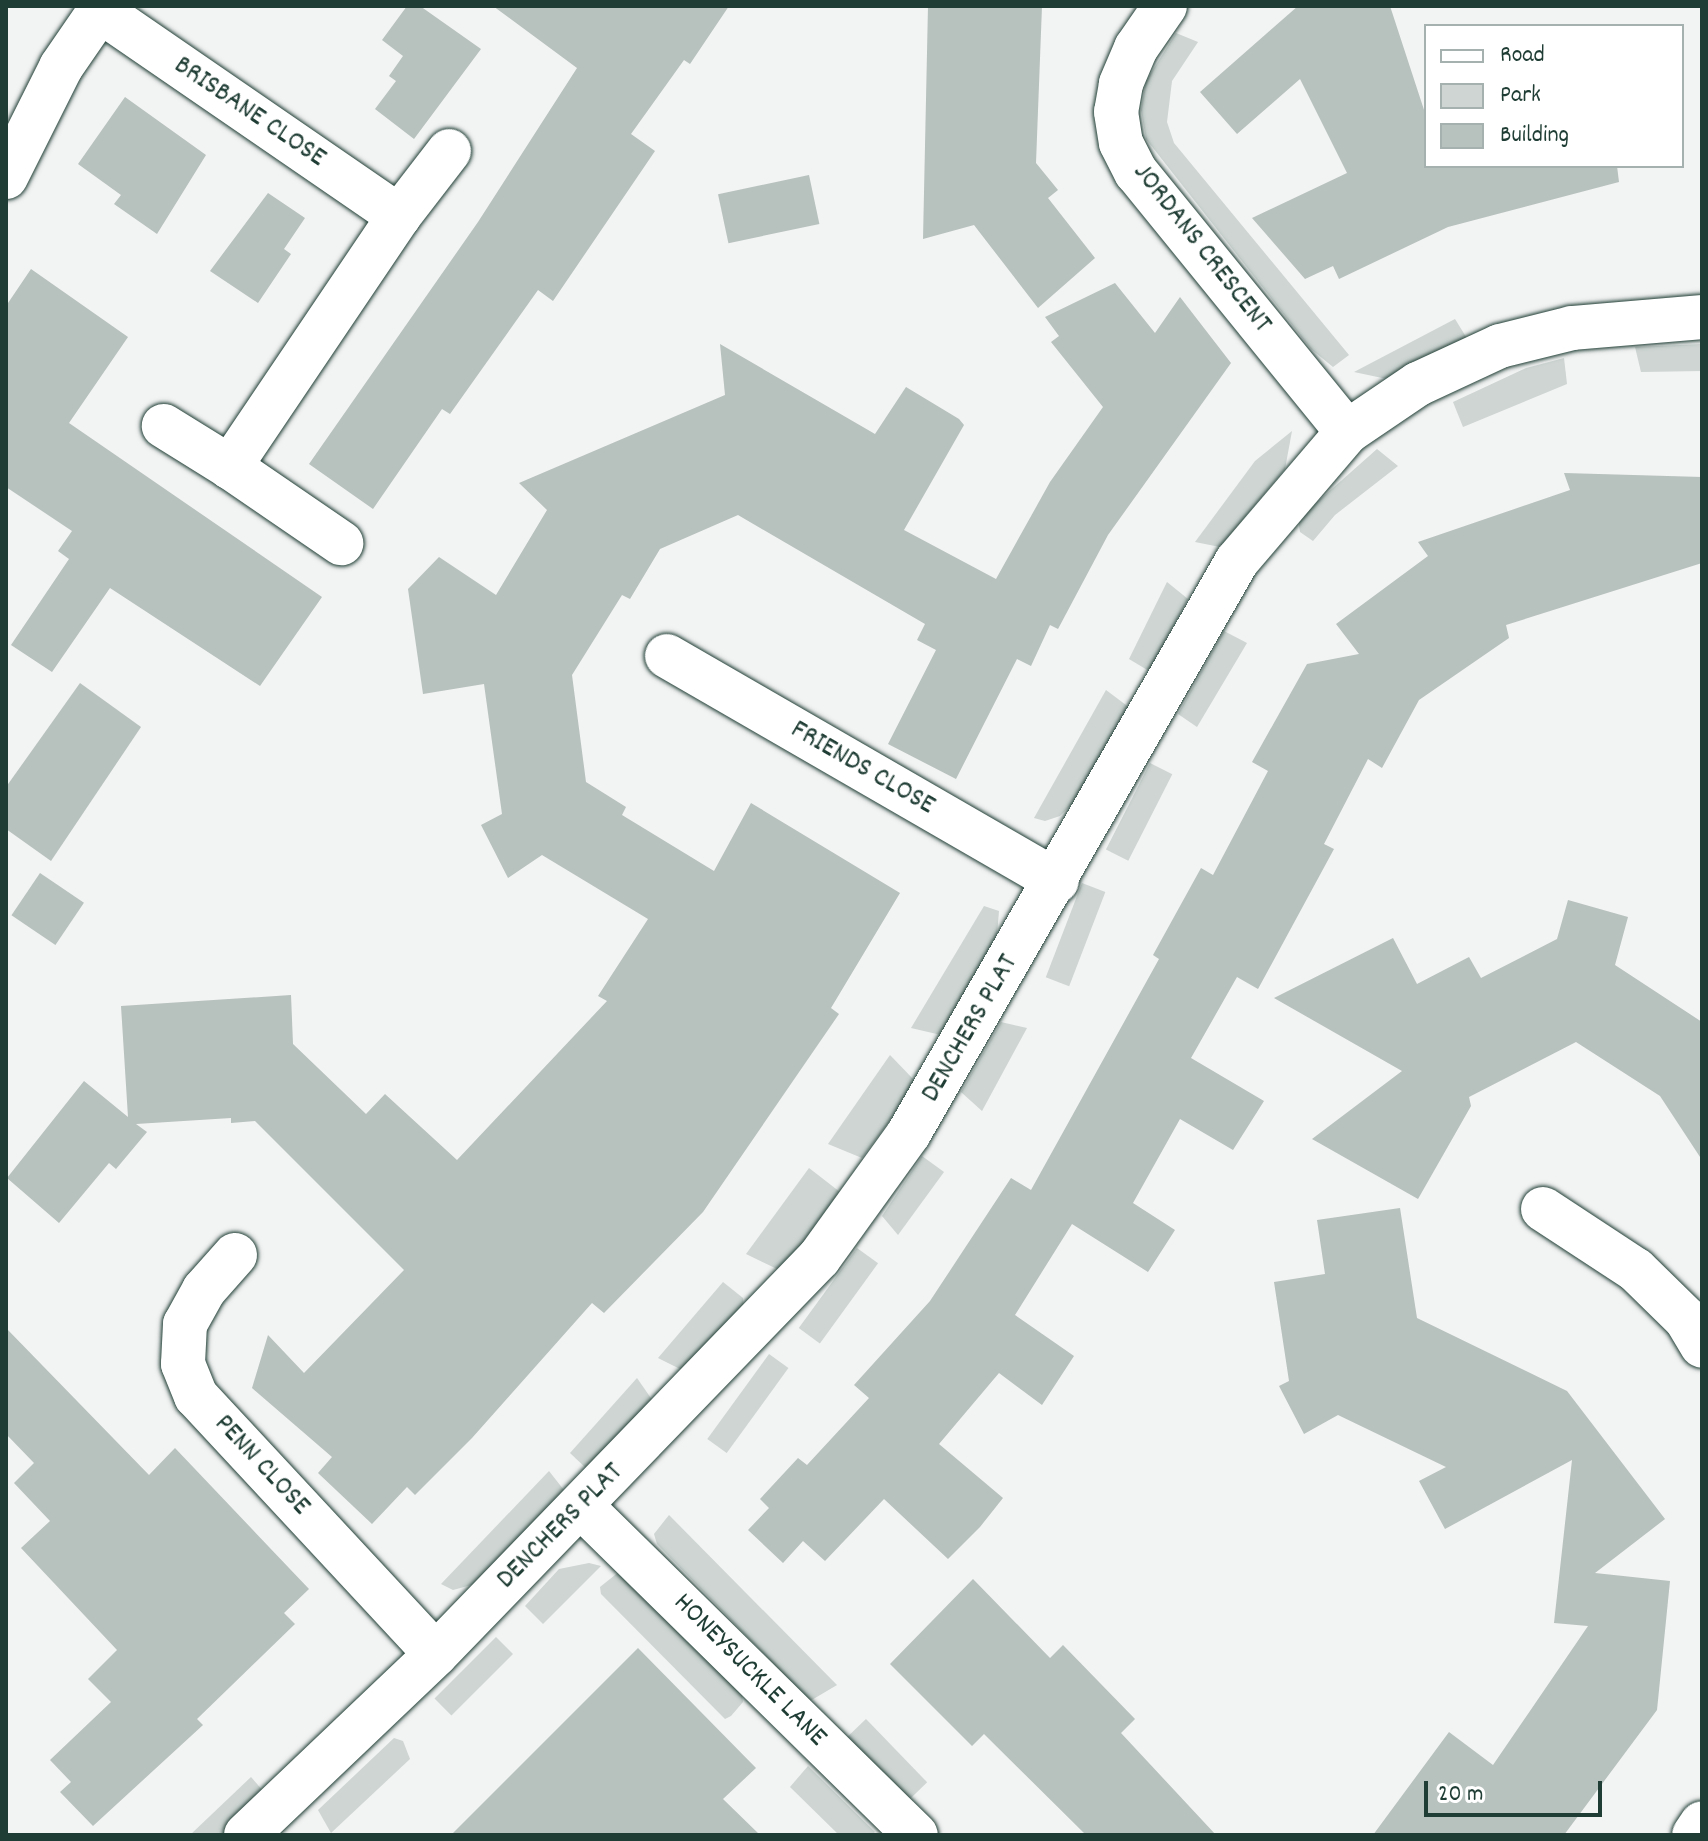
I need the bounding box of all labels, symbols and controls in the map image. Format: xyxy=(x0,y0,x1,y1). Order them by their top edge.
legend xyxy=(1424,24,1684,168)
text: Road xyxy=(1500,39,1545,73)
street label: BRISBANE CLOSE xyxy=(167,50,331,176)
text: Park xyxy=(1500,79,1541,113)
text: Building xyxy=(1500,119,1569,153)
street label: JORDANS CRESCENT xyxy=(1124,157,1278,341)
street label: FRIENDS CLOSE xyxy=(784,714,940,824)
street label: DENCHERS PLAT xyxy=(915,949,1027,1109)
street label: PENN CLOSE xyxy=(206,1408,316,1524)
street label: DENCHERS PLAT xyxy=(491,1457,631,1597)
street label: HONEYSUCKLE LANE xyxy=(665,1587,833,1755)
scale bar xyxy=(1428,1765,1606,1815)
text: 20 m xyxy=(1438,1778,1484,1812)

